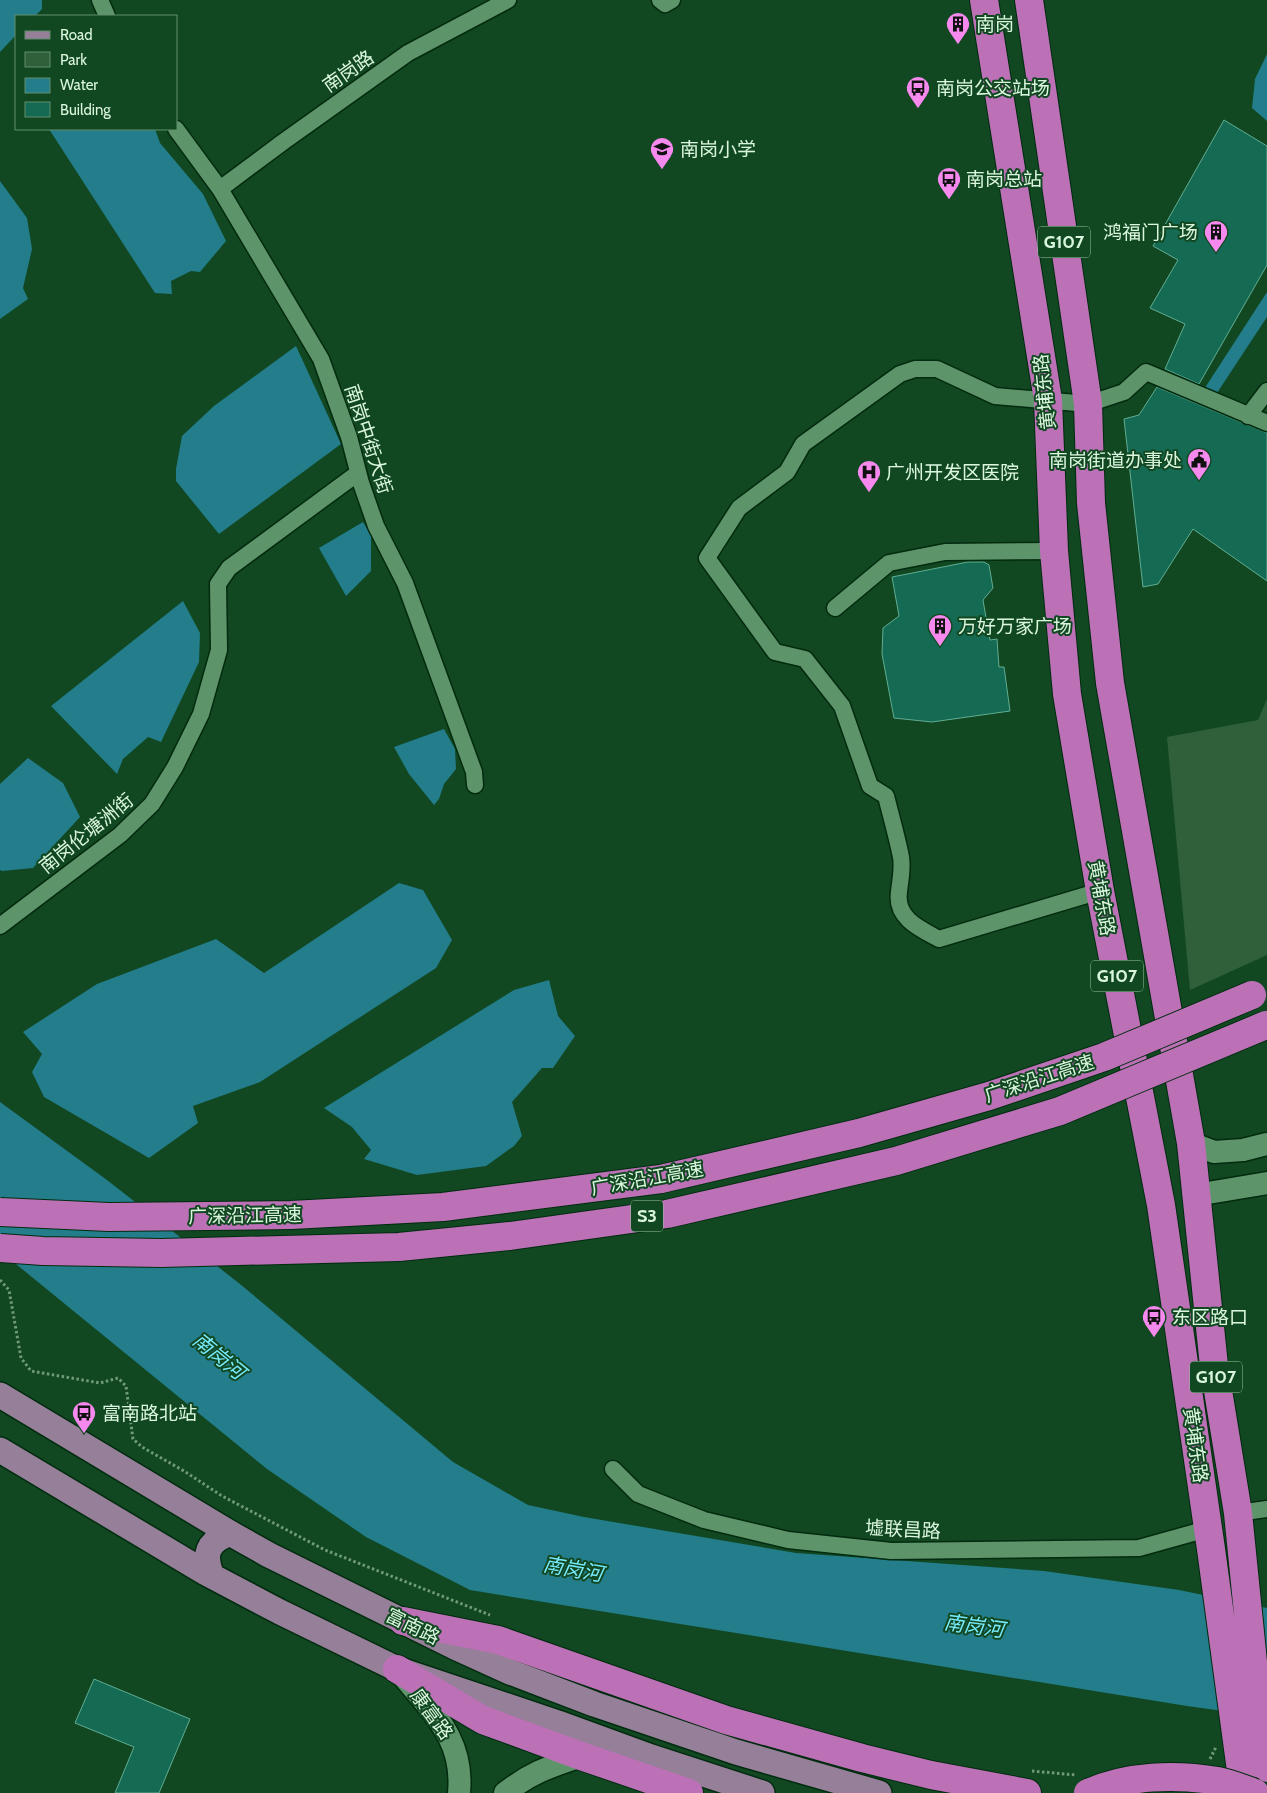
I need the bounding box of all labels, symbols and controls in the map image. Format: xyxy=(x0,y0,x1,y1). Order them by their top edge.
building icon: 南岗 xyxy=(945,11,971,45)
place label: 南岗 xyxy=(976,13,1014,36)
legend xyxy=(15,15,178,130)
text: Road xyxy=(60,26,93,44)
street label: 南岗路 xyxy=(318,46,378,97)
text: Park xyxy=(60,51,87,69)
bus stop icon: 南岗公交站场 xyxy=(905,75,931,109)
text: Water xyxy=(60,76,98,94)
place label: 南岗公交站场 xyxy=(936,77,1050,100)
text: Building xyxy=(60,101,111,119)
school or university icon: 南岗小学 xyxy=(649,136,675,170)
place label: 南岗小学 xyxy=(680,138,756,161)
bus stop icon: 南岗总站 xyxy=(936,166,962,200)
place label: 南岗总站 xyxy=(966,168,1042,191)
building icon: 鸿福门广场 xyxy=(1203,219,1229,253)
place label: 鸿福门广场 xyxy=(1103,221,1198,244)
road number: G107 xyxy=(1038,226,1090,258)
street label: 黄埔东路 xyxy=(1029,353,1060,431)
street label: 南岗中街大街 xyxy=(340,381,397,497)
public building icon: 南岗街道办事处 xyxy=(1186,447,1212,481)
place label: 南岗街道办事处 xyxy=(1049,449,1182,472)
hospital icon: 广州开发区医院 xyxy=(856,459,882,493)
place label: 广州开发区医院 xyxy=(886,461,1019,484)
building icon: 万好万家广场 xyxy=(927,613,953,647)
place label: 万好万家广场 xyxy=(958,615,1072,638)
street label: 南岗伦塘洲街 xyxy=(35,789,138,878)
street label: 黄埔东路 xyxy=(1084,859,1119,938)
road number: G107 xyxy=(1091,960,1143,991)
street label: 广深沿江高速 xyxy=(981,1050,1097,1107)
street label: 广深沿江高速 xyxy=(589,1157,705,1200)
road number: S3 xyxy=(631,1200,663,1232)
street label: 广深沿江高速 xyxy=(188,1203,302,1228)
bus stop icon: 东区路口 xyxy=(1141,1304,1167,1338)
place label: 东区路口 xyxy=(1172,1306,1248,1329)
water label: 南岗河 xyxy=(188,1328,253,1387)
road number: G107 xyxy=(1190,1361,1242,1392)
bus stop icon: 富南路北站 xyxy=(71,1400,97,1434)
place label: 富南路北站 xyxy=(102,1402,197,1425)
street label: 黄埔东路 xyxy=(1179,1406,1212,1484)
street label: 墟联昌路 xyxy=(864,1516,942,1543)
water label: 南岗河 xyxy=(541,1552,609,1587)
street label: 富南路 xyxy=(382,1604,443,1649)
water label: 南岗河 xyxy=(943,1610,1009,1643)
street label: 康富路 xyxy=(406,1684,458,1744)

